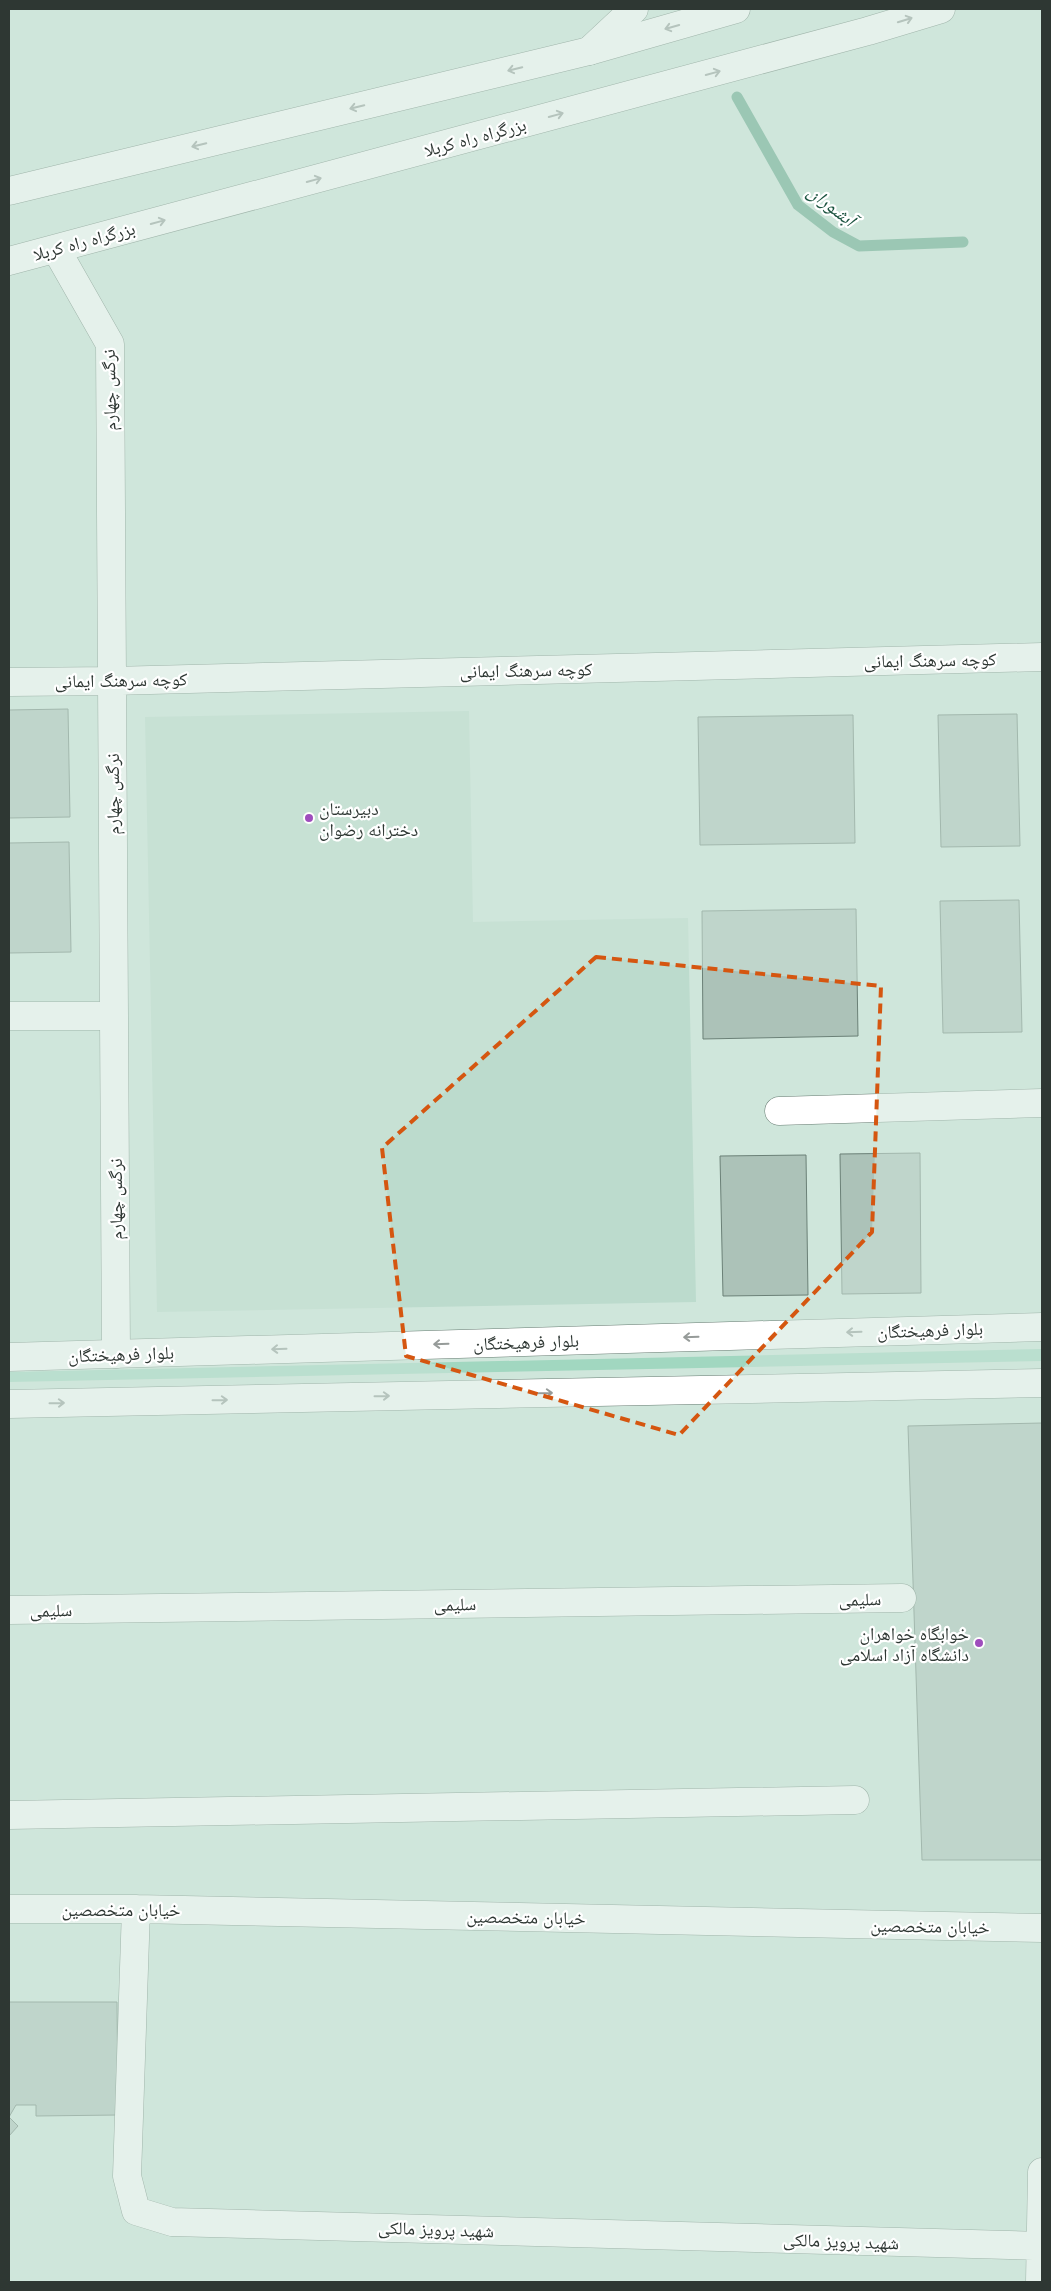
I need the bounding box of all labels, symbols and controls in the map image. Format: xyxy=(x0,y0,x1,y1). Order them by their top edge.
one-way arrow xyxy=(896,15,912,24)
one-way arrow xyxy=(665,23,681,32)
one-way arrow xyxy=(508,65,524,74)
one-way arrow xyxy=(704,68,720,77)
one-way arrow xyxy=(350,103,366,112)
one-way arrow xyxy=(547,110,563,119)
street label: بزرگراه راه کربلا xyxy=(421,112,529,162)
one-way arrow xyxy=(192,141,208,150)
one-way arrow xyxy=(306,175,322,184)
water label: آبشوران xyxy=(803,179,864,234)
street label: بزرگراه راه کربلا xyxy=(30,216,138,266)
one-way arrow xyxy=(149,217,165,226)
street label: نرگس چهارم xyxy=(97,349,122,431)
street label: کوچه سرهنگ ایمانی xyxy=(864,647,997,673)
street label: کوچه سرهنگ ایمانی xyxy=(460,657,593,683)
street label: کوچه سرهنگ ایمانی xyxy=(55,667,188,693)
street label: نرگس چهارم xyxy=(101,753,125,835)
place label: دبیرستان دخترانه رضوان xyxy=(319,797,418,841)
marker: دبیرستان دخترانه رضوان xyxy=(303,812,315,824)
street label: نرگس چهارم xyxy=(104,1158,128,1240)
street label: بلوار فرهیختگان xyxy=(877,1317,984,1343)
one-way arrow xyxy=(846,1328,862,1337)
street label: بلوار فرهیختگان xyxy=(473,1329,580,1355)
one-way arrow xyxy=(683,1332,700,1342)
one-way arrow xyxy=(434,1340,450,1349)
street label: بلوار فرهیختگان xyxy=(68,1341,175,1367)
one-way arrow xyxy=(271,1344,288,1354)
one-way arrow xyxy=(536,1388,553,1398)
one-way arrow xyxy=(374,1391,390,1401)
one-way arrow xyxy=(212,1395,228,1404)
one-way arrow xyxy=(49,1398,65,1408)
street label: سلیمی xyxy=(839,1587,881,1611)
street label: سلیمی xyxy=(434,1592,476,1616)
street label: سلیمی xyxy=(30,1598,72,1622)
place label: خوابگاه خواهران دانشگاه آزاد اسلامی xyxy=(840,1622,969,1666)
marker: خوابگاه خواهران دانشگاه آزاد اسلامی xyxy=(973,1637,985,1649)
street label: خیابان متخصصین xyxy=(61,1898,181,1921)
street label: خیابان متخصصین xyxy=(466,1904,586,1930)
street label: خیابان متخصصین xyxy=(870,1913,990,1939)
street label: شهید پرویز مالکی xyxy=(378,2215,494,2243)
street label: شهید پرویز مالکی xyxy=(783,2227,899,2255)

